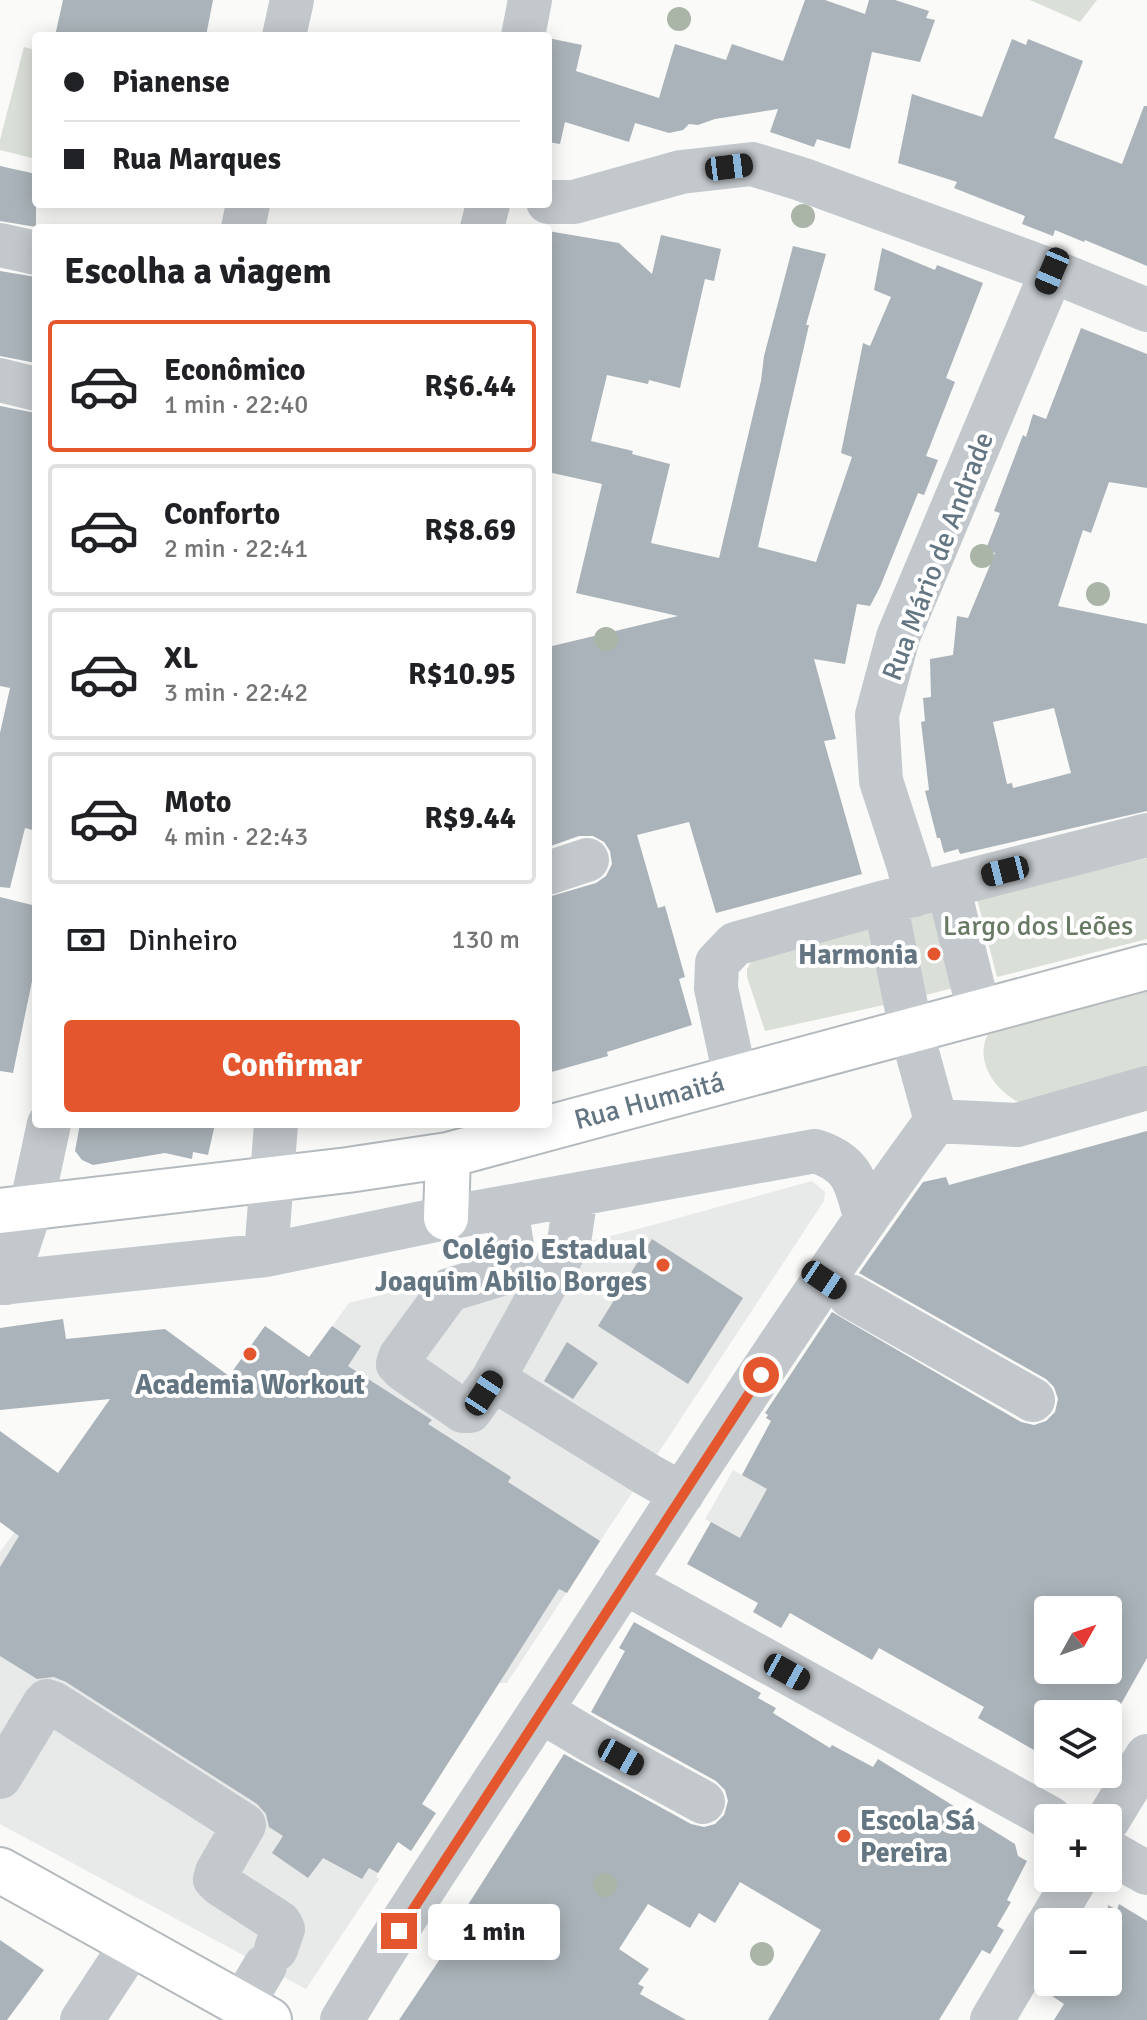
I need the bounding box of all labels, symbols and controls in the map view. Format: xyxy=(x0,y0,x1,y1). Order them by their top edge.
text: Pianense xyxy=(112,64,230,101)
text: Rua Marques xyxy=(112,141,281,178)
car xyxy=(704,152,754,182)
car xyxy=(1032,244,1072,298)
text: Escolha a viagem xyxy=(64,249,332,294)
icon: car xyxy=(68,350,140,422)
text: Econômico xyxy=(164,352,306,389)
text: R$6.44 xyxy=(424,368,516,405)
text: 1 min · 22:40 xyxy=(164,389,308,421)
street label: Rua Mário de Andrade xyxy=(875,427,1001,685)
icon: car xyxy=(68,494,140,566)
text: Conforto xyxy=(164,496,280,533)
text: R$8.69 xyxy=(424,512,516,549)
text: 2 min · 22:41 xyxy=(164,533,308,565)
icon: car xyxy=(68,638,140,710)
text: XL xyxy=(164,640,198,677)
text: R$10.95 xyxy=(408,656,516,693)
text: 3 min · 22:42 xyxy=(164,677,308,709)
icon: car xyxy=(68,782,140,854)
text: Moto xyxy=(164,784,231,821)
text: R$9.44 xyxy=(424,800,516,837)
text: 4 min · 22:43 xyxy=(164,821,308,853)
car xyxy=(979,854,1031,888)
park label: Largo dos Leões xyxy=(943,909,1133,943)
icon: cash xyxy=(64,918,108,962)
text: Dinheiro xyxy=(128,922,238,959)
text: 130 m xyxy=(451,924,520,956)
place label: Harmonia xyxy=(798,938,918,972)
marker: Harmonia xyxy=(925,945,943,963)
button: Confirmar xyxy=(64,1020,520,1112)
street label: Rua Humaitá xyxy=(570,1065,728,1137)
place label: Colégio Estadual Joaquim Abilio Borges xyxy=(375,1233,647,1299)
marker: Colégio Estadual Joaquim Abilio Borges xyxy=(654,1256,672,1274)
car xyxy=(797,1257,851,1303)
marker: Academia Workout xyxy=(241,1345,259,1363)
route start xyxy=(743,1357,779,1393)
car xyxy=(461,1366,507,1420)
place label: Academia Workout xyxy=(135,1368,366,1402)
north arrow xyxy=(1034,1596,1122,1684)
map controls xyxy=(1034,1596,1122,1996)
car xyxy=(760,1650,814,1694)
button: layers xyxy=(1034,1700,1122,1788)
car xyxy=(594,1735,648,1779)
place label: Escola Sá Pereira xyxy=(860,1804,975,1870)
button: + xyxy=(1034,1804,1122,1892)
marker: Escola Sá Pereira xyxy=(835,1827,853,1845)
callout: 1 min xyxy=(427,1903,559,1959)
button: − xyxy=(1034,1908,1122,1996)
route end xyxy=(381,1913,417,1949)
text: 1 min xyxy=(463,1916,525,1948)

